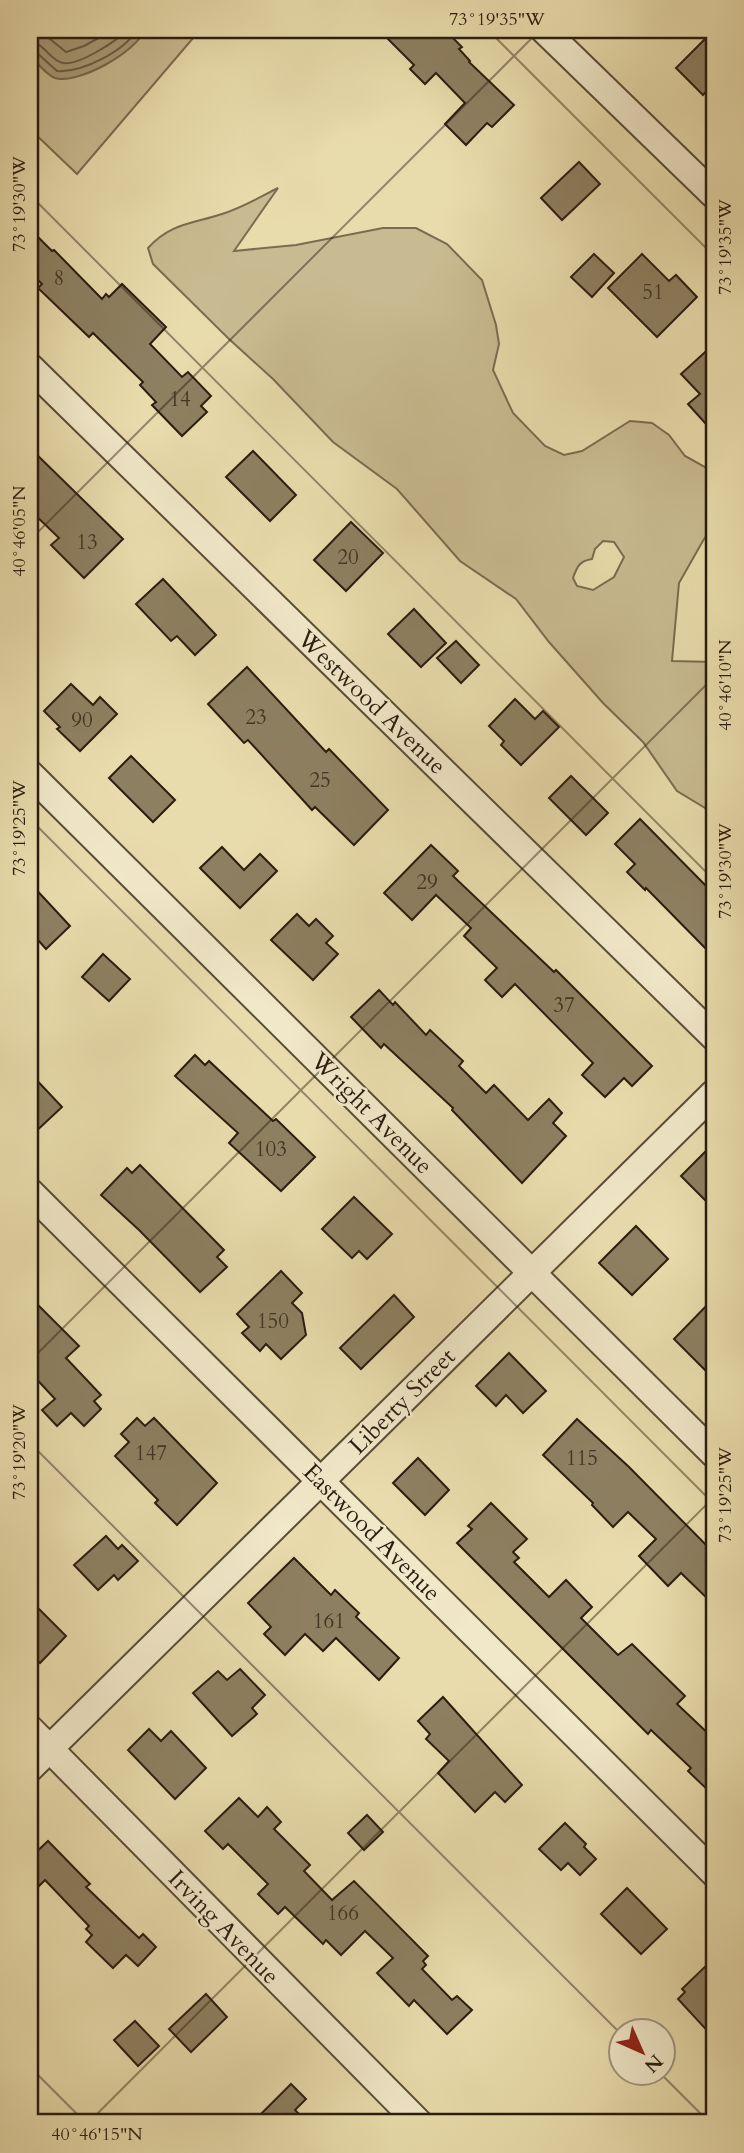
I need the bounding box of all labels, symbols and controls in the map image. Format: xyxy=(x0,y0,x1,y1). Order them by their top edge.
text: 73°19'35"W xyxy=(449,7,545,32)
text: 73°19'30"W xyxy=(7,156,32,252)
text: 73°19'35"W xyxy=(713,199,738,295)
house number: 8 xyxy=(54,264,64,293)
house number: 51 xyxy=(642,278,664,307)
house number: 14 xyxy=(169,385,191,414)
text: 40°46'05"N xyxy=(7,485,32,577)
house number: 13 xyxy=(76,528,98,557)
house number: 20 xyxy=(337,543,359,572)
street label: Westwood Avenue xyxy=(289,622,453,782)
text: 40°46'10"N xyxy=(713,639,738,731)
house number: 23 xyxy=(245,703,267,732)
house number: 90 xyxy=(71,706,93,735)
house number: 25 xyxy=(309,766,331,795)
text: 73°19'25"W xyxy=(7,780,32,876)
text: 73°19'30"W xyxy=(713,823,738,919)
house number: 29 xyxy=(416,868,438,897)
house number: 37 xyxy=(553,991,575,1020)
street label: Wright Avenue xyxy=(303,1044,440,1182)
house number: 103 xyxy=(255,1135,287,1164)
house number: 150 xyxy=(257,1307,289,1336)
street label: Liberty Street xyxy=(342,1341,463,1462)
text: 73°19'20"W xyxy=(7,1404,32,1500)
house number: 147 xyxy=(135,1439,167,1468)
house number: 115 xyxy=(566,1444,598,1473)
text: 73°19'25"W xyxy=(713,1447,738,1543)
street label: Eastwood Avenue xyxy=(295,1456,448,1609)
house number: 161 xyxy=(313,1607,345,1636)
street label: Irving Avenue xyxy=(161,1863,287,1992)
house number: 166 xyxy=(327,1899,359,1928)
north arrow xyxy=(608,2016,678,2086)
text: N xyxy=(638,2048,668,2079)
text: 40°46'15"N xyxy=(51,2122,143,2147)

